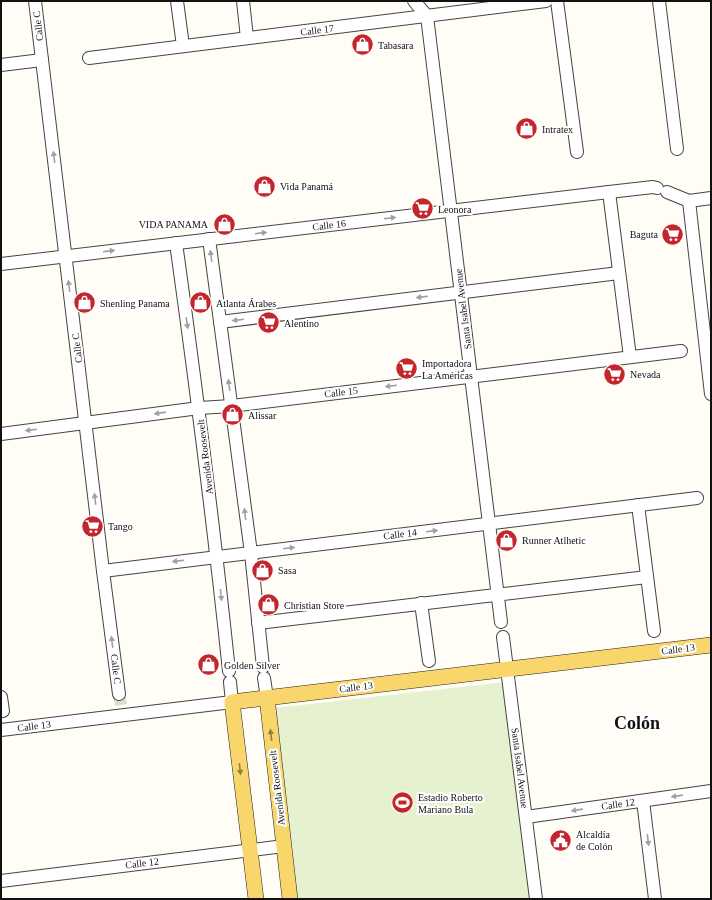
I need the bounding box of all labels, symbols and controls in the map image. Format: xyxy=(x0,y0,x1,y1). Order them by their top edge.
street label: Calle C xyxy=(31,10,45,42)
street label: Calle 17 xyxy=(300,22,334,38)
shop icon: Tabasara xyxy=(349,32,375,58)
place label: Tabasara xyxy=(378,40,414,51)
shop icon: Intratex xyxy=(513,116,539,142)
place label: Intratex xyxy=(542,124,573,135)
one-way arrow xyxy=(51,151,57,163)
shop icon: Vida Panamá xyxy=(251,173,277,199)
place label: Vida Panamá xyxy=(280,181,334,192)
supermarket icon: Leonora xyxy=(410,196,436,222)
place label: Leonora xyxy=(438,204,472,215)
shop icon: VIDA PANAMA xyxy=(211,211,237,237)
one-way arrow xyxy=(384,214,396,221)
street label: Calle 16 xyxy=(312,217,346,233)
place label: VIDA PANAMA xyxy=(139,219,209,230)
supermarket icon: Baguta xyxy=(660,221,686,247)
place label: Baguta xyxy=(630,229,659,240)
one-way arrow xyxy=(255,230,267,236)
one-way arrow xyxy=(103,248,115,254)
one-way arrow xyxy=(208,250,214,263)
street label: Santa Isabel Avenue xyxy=(453,268,473,350)
one-way arrow xyxy=(66,280,72,292)
shop icon: Shenling Panama xyxy=(71,290,97,316)
shop icon: Atlanta Árabes xyxy=(187,290,213,316)
one-way arrow xyxy=(416,294,428,301)
place label: Shenling Panama xyxy=(100,298,170,309)
place label: Atlanta Árabes xyxy=(216,298,276,309)
supermarket icon: Alentino xyxy=(256,310,282,336)
one-way arrow xyxy=(184,317,190,330)
one-way arrow xyxy=(232,317,244,323)
place label: Alentino xyxy=(284,318,319,329)
street label: Calle C xyxy=(70,332,84,364)
supermarket icon: Importadora La Américas xyxy=(394,356,420,382)
place label: Importadora La Américas xyxy=(422,358,473,381)
supermarket icon: Nevada xyxy=(601,361,627,387)
place label: Nevada xyxy=(630,369,661,380)
one-way arrow xyxy=(226,379,232,391)
one-way arrow xyxy=(385,383,397,389)
street label: Calle 15 xyxy=(324,384,358,400)
shop icon: Alissar xyxy=(219,402,245,428)
one-way arrow xyxy=(154,410,166,416)
place label: Alissar xyxy=(248,410,277,421)
street label: Avenida Roosevelt xyxy=(195,419,215,495)
one-way arrow xyxy=(25,427,37,433)
one-way arrow xyxy=(91,493,98,505)
one-way arrow xyxy=(242,508,249,520)
supermarket icon: Tango xyxy=(79,513,105,539)
place label: Tango xyxy=(108,521,133,532)
street label: Calle 14 xyxy=(383,526,417,542)
one-way arrow xyxy=(426,527,438,534)
shop icon: Runner Atlhetic xyxy=(493,527,519,553)
place label: Runner Atlhetic xyxy=(522,535,586,546)
one-way arrow xyxy=(283,545,295,551)
shop icon: Sasa xyxy=(250,557,276,583)
one-way arrow xyxy=(172,558,184,564)
place label: Sasa xyxy=(278,565,297,576)
one-way arrow xyxy=(218,589,224,601)
shop icon: Christian Store xyxy=(255,592,281,618)
place label: Christian Store xyxy=(284,600,345,611)
one-way arrow xyxy=(109,636,116,648)
street label: Calle 13 xyxy=(661,641,695,657)
shop icon: Golden Silver xyxy=(196,652,222,678)
street label: Calle C xyxy=(109,653,123,685)
place label: Golden Silver xyxy=(224,660,280,671)
street label: Calle 13 xyxy=(339,679,373,695)
district label: Colón xyxy=(614,713,660,733)
street label: Calle 13 xyxy=(17,718,51,734)
street label: Santa Isabel Avenue xyxy=(510,727,530,809)
one-way arrow xyxy=(268,729,274,741)
street label: Avenida Roosevelt xyxy=(267,750,287,826)
one-way arrow xyxy=(237,763,243,775)
sports icon: Estadio Roberto Mariano Bula xyxy=(389,790,415,816)
place label: Estadio Roberto Mariano Bula xyxy=(418,792,483,815)
one-way arrow xyxy=(671,793,683,799)
street label: Calle 12 xyxy=(601,796,635,812)
one-way arrow xyxy=(571,807,583,813)
public building icon: Alcaldía de Colón xyxy=(548,827,574,853)
place label: Alcaldía de Colón xyxy=(576,829,612,852)
one-way arrow xyxy=(645,833,651,846)
street label: Calle 12 xyxy=(125,855,159,871)

